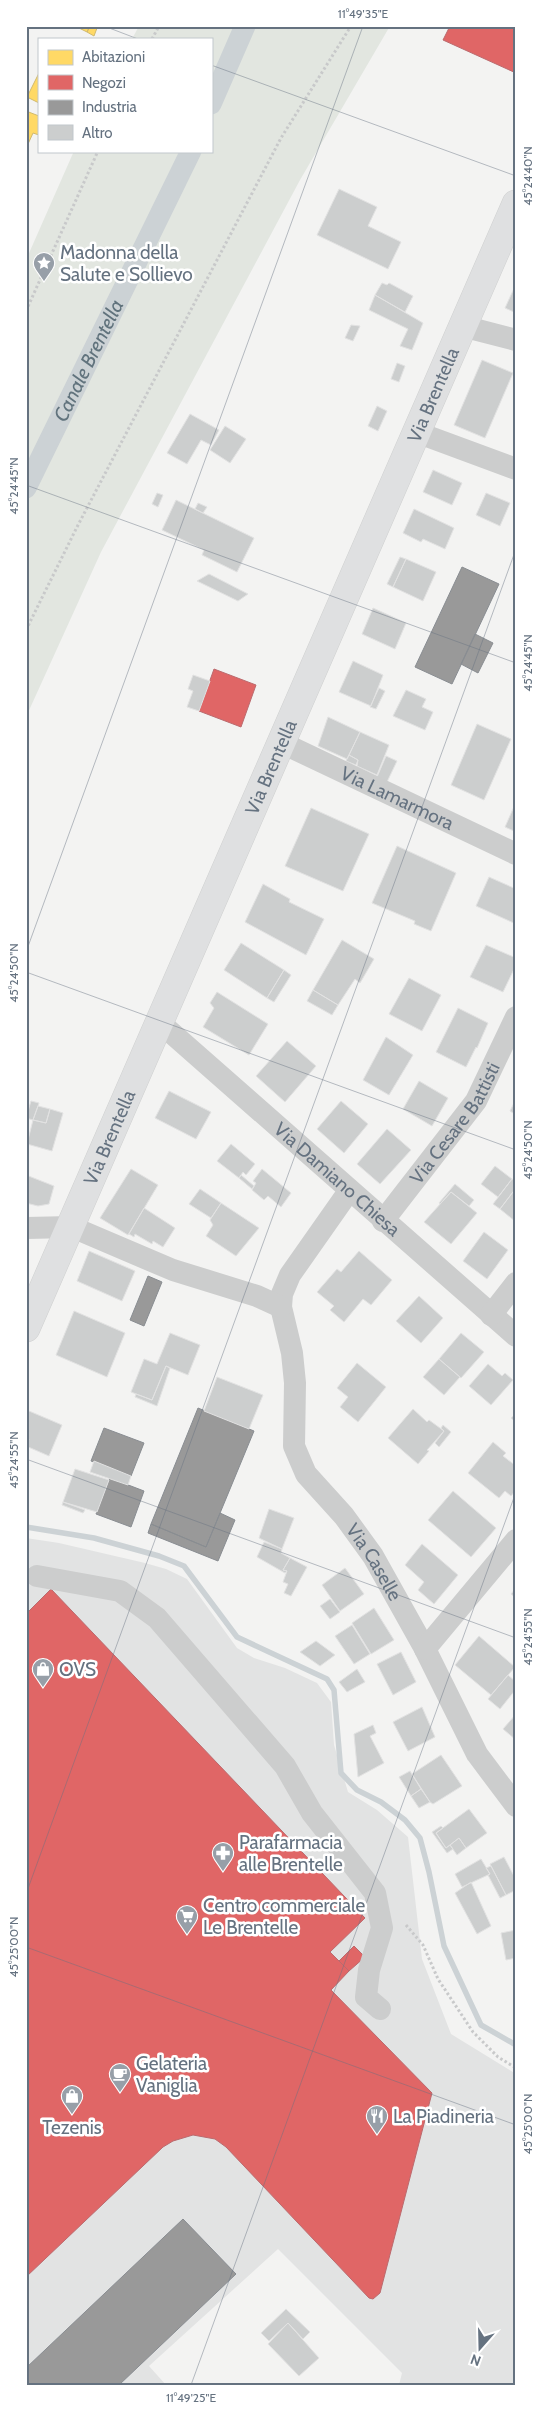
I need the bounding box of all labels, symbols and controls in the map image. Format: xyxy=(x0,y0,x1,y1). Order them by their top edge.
text: 11°49'35"E xyxy=(338,6,389,21)
legend xyxy=(38,38,212,152)
text: Abitazioni xyxy=(82,48,145,66)
text: Negozi xyxy=(82,74,126,92)
text: Industria xyxy=(82,98,137,116)
text: Altro xyxy=(82,124,112,142)
text: 45°24'40"N xyxy=(520,146,535,206)
place label: Madonna della Salute e Sollievo xyxy=(60,241,193,286)
place icon: Madonna della Salute e Sollievo xyxy=(32,251,56,282)
water label: Canale Brentella xyxy=(48,295,128,425)
street label: Via Brentella xyxy=(402,344,464,446)
text: 45°24'45"N xyxy=(6,457,21,515)
text: 45°24'45"N xyxy=(520,634,535,692)
street label: Via Brentella xyxy=(240,716,302,818)
street label: Via Lamarmora xyxy=(337,762,457,835)
text: 45°24'50"N xyxy=(6,943,21,1003)
street label: Via Cesare Battisti xyxy=(405,1059,505,1189)
street label: Via Brentella xyxy=(79,1087,140,1189)
street label: Via Damiano Chiesa xyxy=(269,1118,405,1241)
text: 45°24'50"N xyxy=(520,1120,535,1180)
text: 45°24'55"N xyxy=(6,1431,21,1489)
street label: Via Caselle xyxy=(341,1519,407,1605)
text: 45°24'55"N xyxy=(520,1608,535,1666)
shop icon: OVS xyxy=(31,1657,55,1688)
place label: OVS xyxy=(59,1658,96,1681)
place label: Parafarmacia alle Brentelle xyxy=(239,1831,343,1876)
pharmacy icon: Parafarmacia alle Brentelle xyxy=(211,1841,235,1872)
place label: Centro commerciale Le Brentelle xyxy=(203,1894,365,1939)
supermarket icon: Centro commerciale Le Brentelle xyxy=(175,1904,199,1935)
text: 45°25'00"N xyxy=(6,1917,21,1977)
place label: Gelateria Vaniglia xyxy=(136,2052,207,2097)
cafe icon: Gelateria Vaniglia xyxy=(108,2062,132,2093)
shop icon: Tezenis xyxy=(60,2084,84,2115)
text: 45°25'00"N xyxy=(520,2094,535,2154)
restaurant icon: La Piadineria xyxy=(365,2104,389,2135)
place label: La Piadineria xyxy=(393,2105,494,2128)
place label: Tezenis xyxy=(42,2116,102,2139)
north arrow xyxy=(454,2324,504,2374)
text: N xyxy=(468,2350,483,2370)
text: 11°49'25"E xyxy=(166,2390,216,2405)

